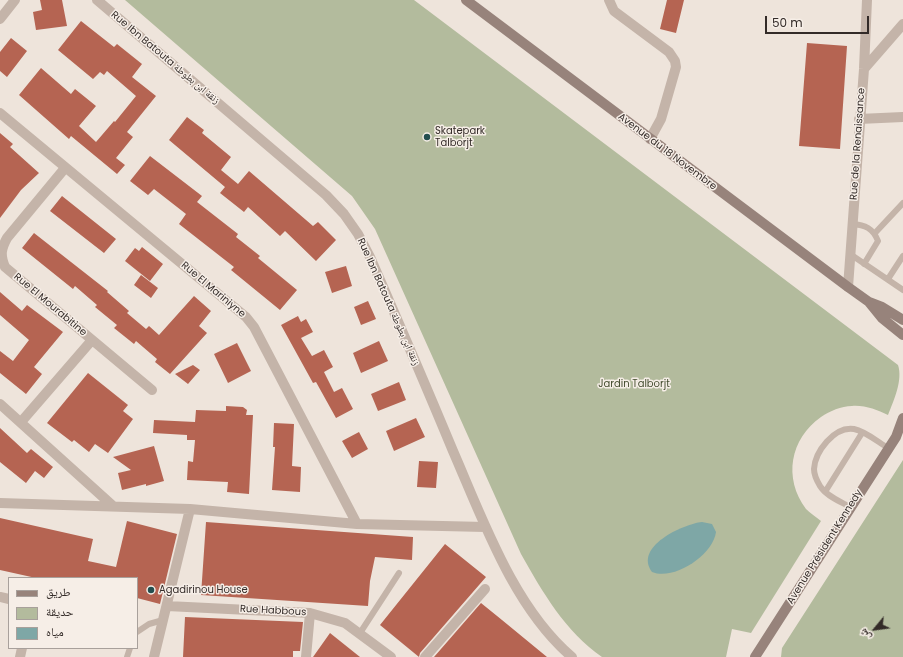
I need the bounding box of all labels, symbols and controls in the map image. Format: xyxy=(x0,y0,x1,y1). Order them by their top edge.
scale bar xyxy=(767,8,871,34)
street label: Rue Ibn Batouta زنقة ابن بطوطة xyxy=(108,9,222,107)
text: 50 m xyxy=(772,14,803,31)
street label: Rue de la Renaissance xyxy=(848,87,868,201)
street label: Avenue du 18 Novembre xyxy=(615,111,719,193)
place label: Skatepark Talborjt xyxy=(435,125,485,148)
marker: Skatepark Talborjt xyxy=(422,132,432,142)
street label: Rue Ibn Batouta زنقة ابن بطوطة xyxy=(354,236,422,368)
street label: Rue El Mariniyne xyxy=(178,260,248,320)
street label: Rue El Mourabitine xyxy=(11,271,89,339)
park label: Jardin Talborjt xyxy=(598,378,670,390)
street label: Avenue Président Kennedy xyxy=(785,487,865,607)
legend xyxy=(8,577,138,649)
text: طريق xyxy=(46,583,71,600)
place label: Agadirinou House xyxy=(159,584,248,596)
marker: Agadirinou House xyxy=(146,585,156,595)
text: حديقة xyxy=(46,603,74,620)
street label: Rue Habbous xyxy=(239,603,307,619)
north arrow xyxy=(855,609,895,649)
text: مياه xyxy=(46,623,64,640)
text: ش xyxy=(855,626,874,644)

